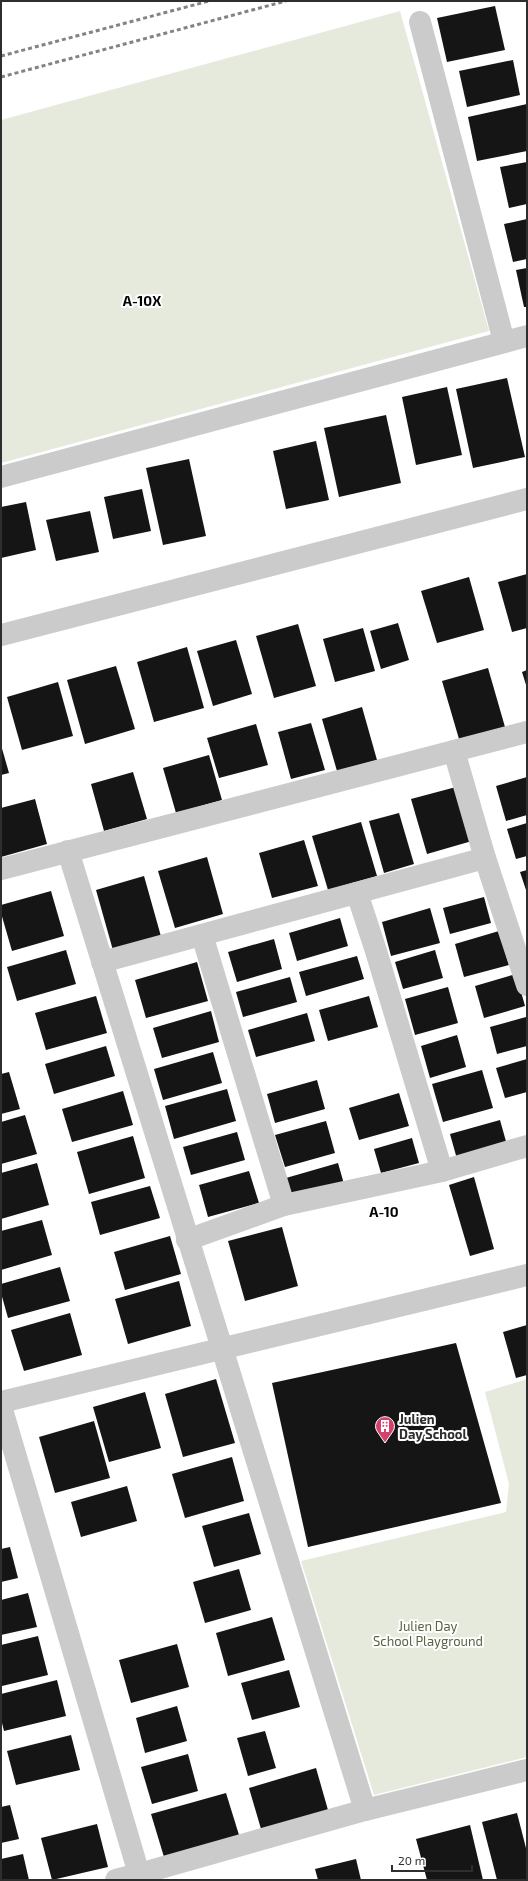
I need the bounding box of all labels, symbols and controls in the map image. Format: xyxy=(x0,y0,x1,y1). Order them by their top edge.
district label: A-10X xyxy=(123,292,161,309)
district label: A-10 xyxy=(369,1203,399,1220)
place label: Julien Day School xyxy=(399,1411,468,1442)
building icon: Julien Day School xyxy=(374,1415,396,1443)
park label: Julien Day School Playground xyxy=(373,1618,483,1649)
scale bar xyxy=(392,1847,472,1873)
text: 20 m xyxy=(398,1853,425,1867)

